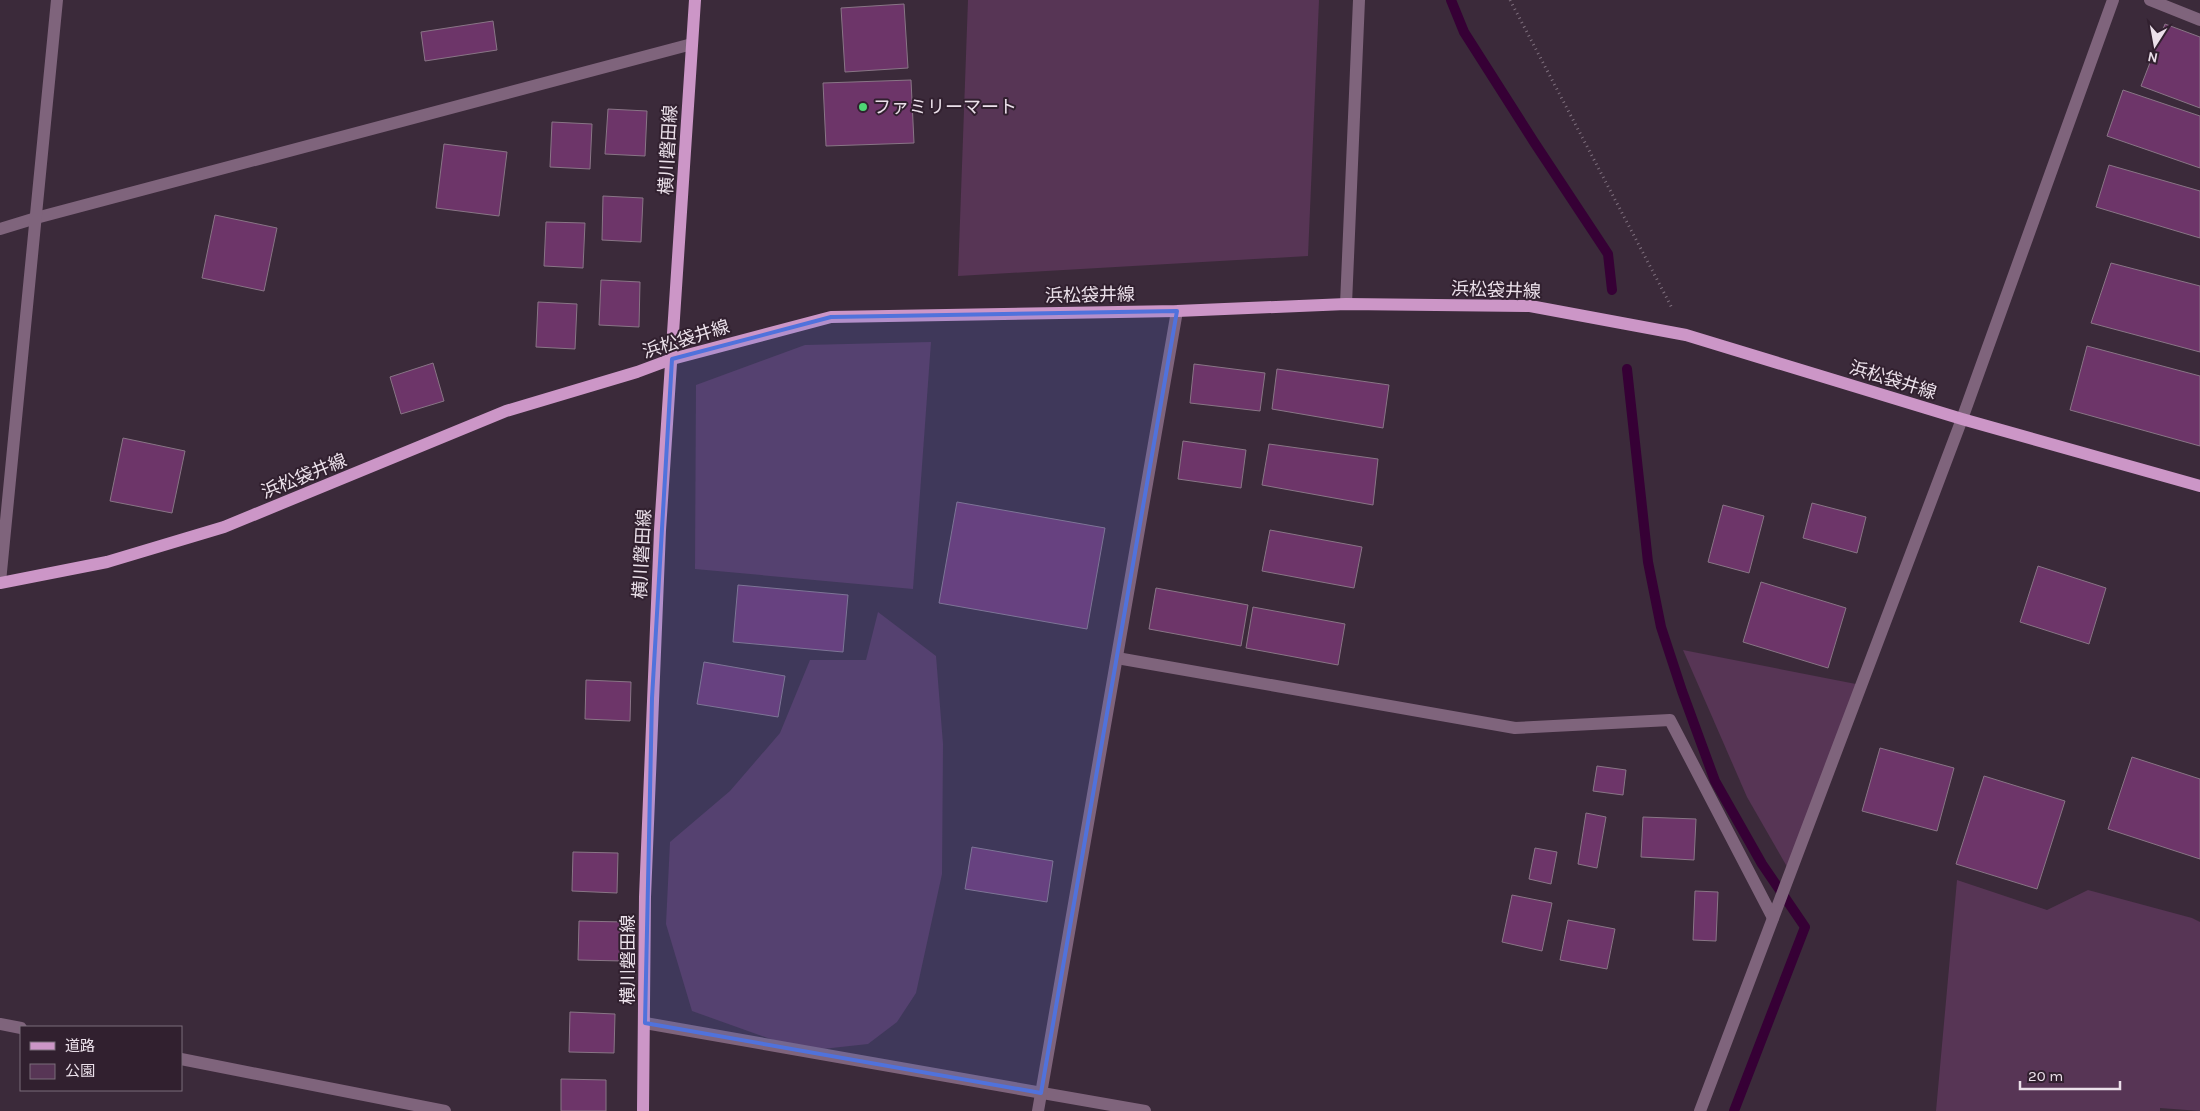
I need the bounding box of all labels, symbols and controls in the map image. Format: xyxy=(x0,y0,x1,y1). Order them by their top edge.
north arrow xyxy=(2130,20,2180,70)
text: N xyxy=(2146,48,2159,67)
place label: ファミリーマート xyxy=(873,96,1017,118)
marker: ファミリーマート xyxy=(857,101,869,113)
street label: 横川磐田線 xyxy=(655,104,681,196)
street label: 浜松袋井線 xyxy=(1451,277,1541,303)
street label: 浜松袋井線 xyxy=(1045,283,1135,307)
street label: 浜松袋井線 xyxy=(640,315,732,363)
street label: 浜松袋井線 xyxy=(1847,356,1939,404)
street label: 浜松袋井線 xyxy=(258,449,350,503)
street label: 横川磐田線 xyxy=(629,508,655,600)
street label: 横川磐田線 xyxy=(617,915,639,1005)
legend xyxy=(20,1026,182,1091)
text: 道路 xyxy=(65,1037,95,1055)
scale bar xyxy=(2020,1058,2120,1090)
text: 公園 xyxy=(65,1062,95,1080)
text: 20 m xyxy=(2028,1067,2063,1085)

